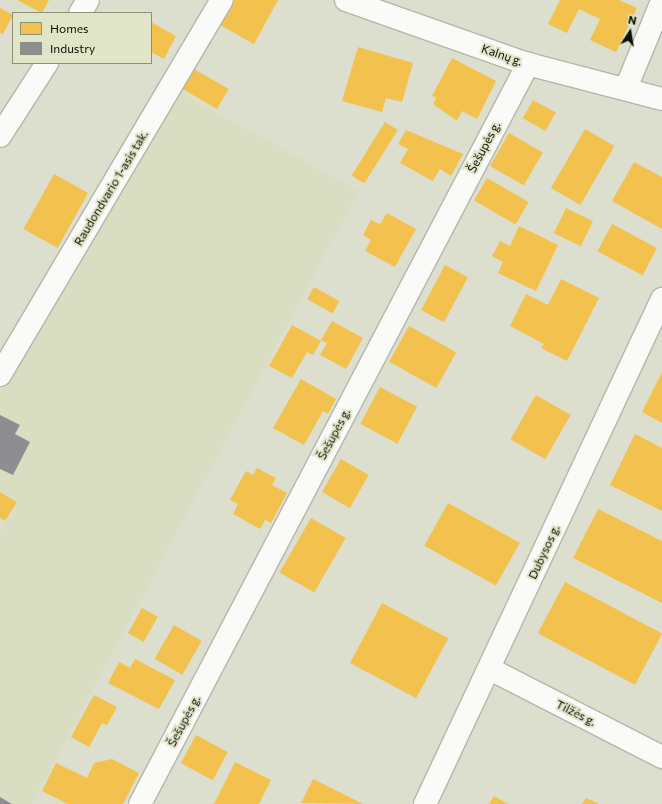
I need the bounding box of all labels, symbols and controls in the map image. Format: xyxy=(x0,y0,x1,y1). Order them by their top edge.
legend xyxy=(12,12,152,64)
north arrow xyxy=(610,12,650,52)
text: N xyxy=(627,13,638,27)
text: Homes xyxy=(50,21,88,35)
text: Industry xyxy=(50,41,95,55)
street label: Kalnų g. xyxy=(480,41,524,69)
street label: Šešupės g. xyxy=(464,119,504,175)
street label: Raudondvario 1-asis tak. xyxy=(71,128,151,248)
street label: Šešupės g. xyxy=(314,406,354,462)
street label: Dubysos g. xyxy=(525,523,563,581)
street label: Šešupės g. xyxy=(164,693,204,749)
street label: Tilžės g. xyxy=(553,697,599,729)

